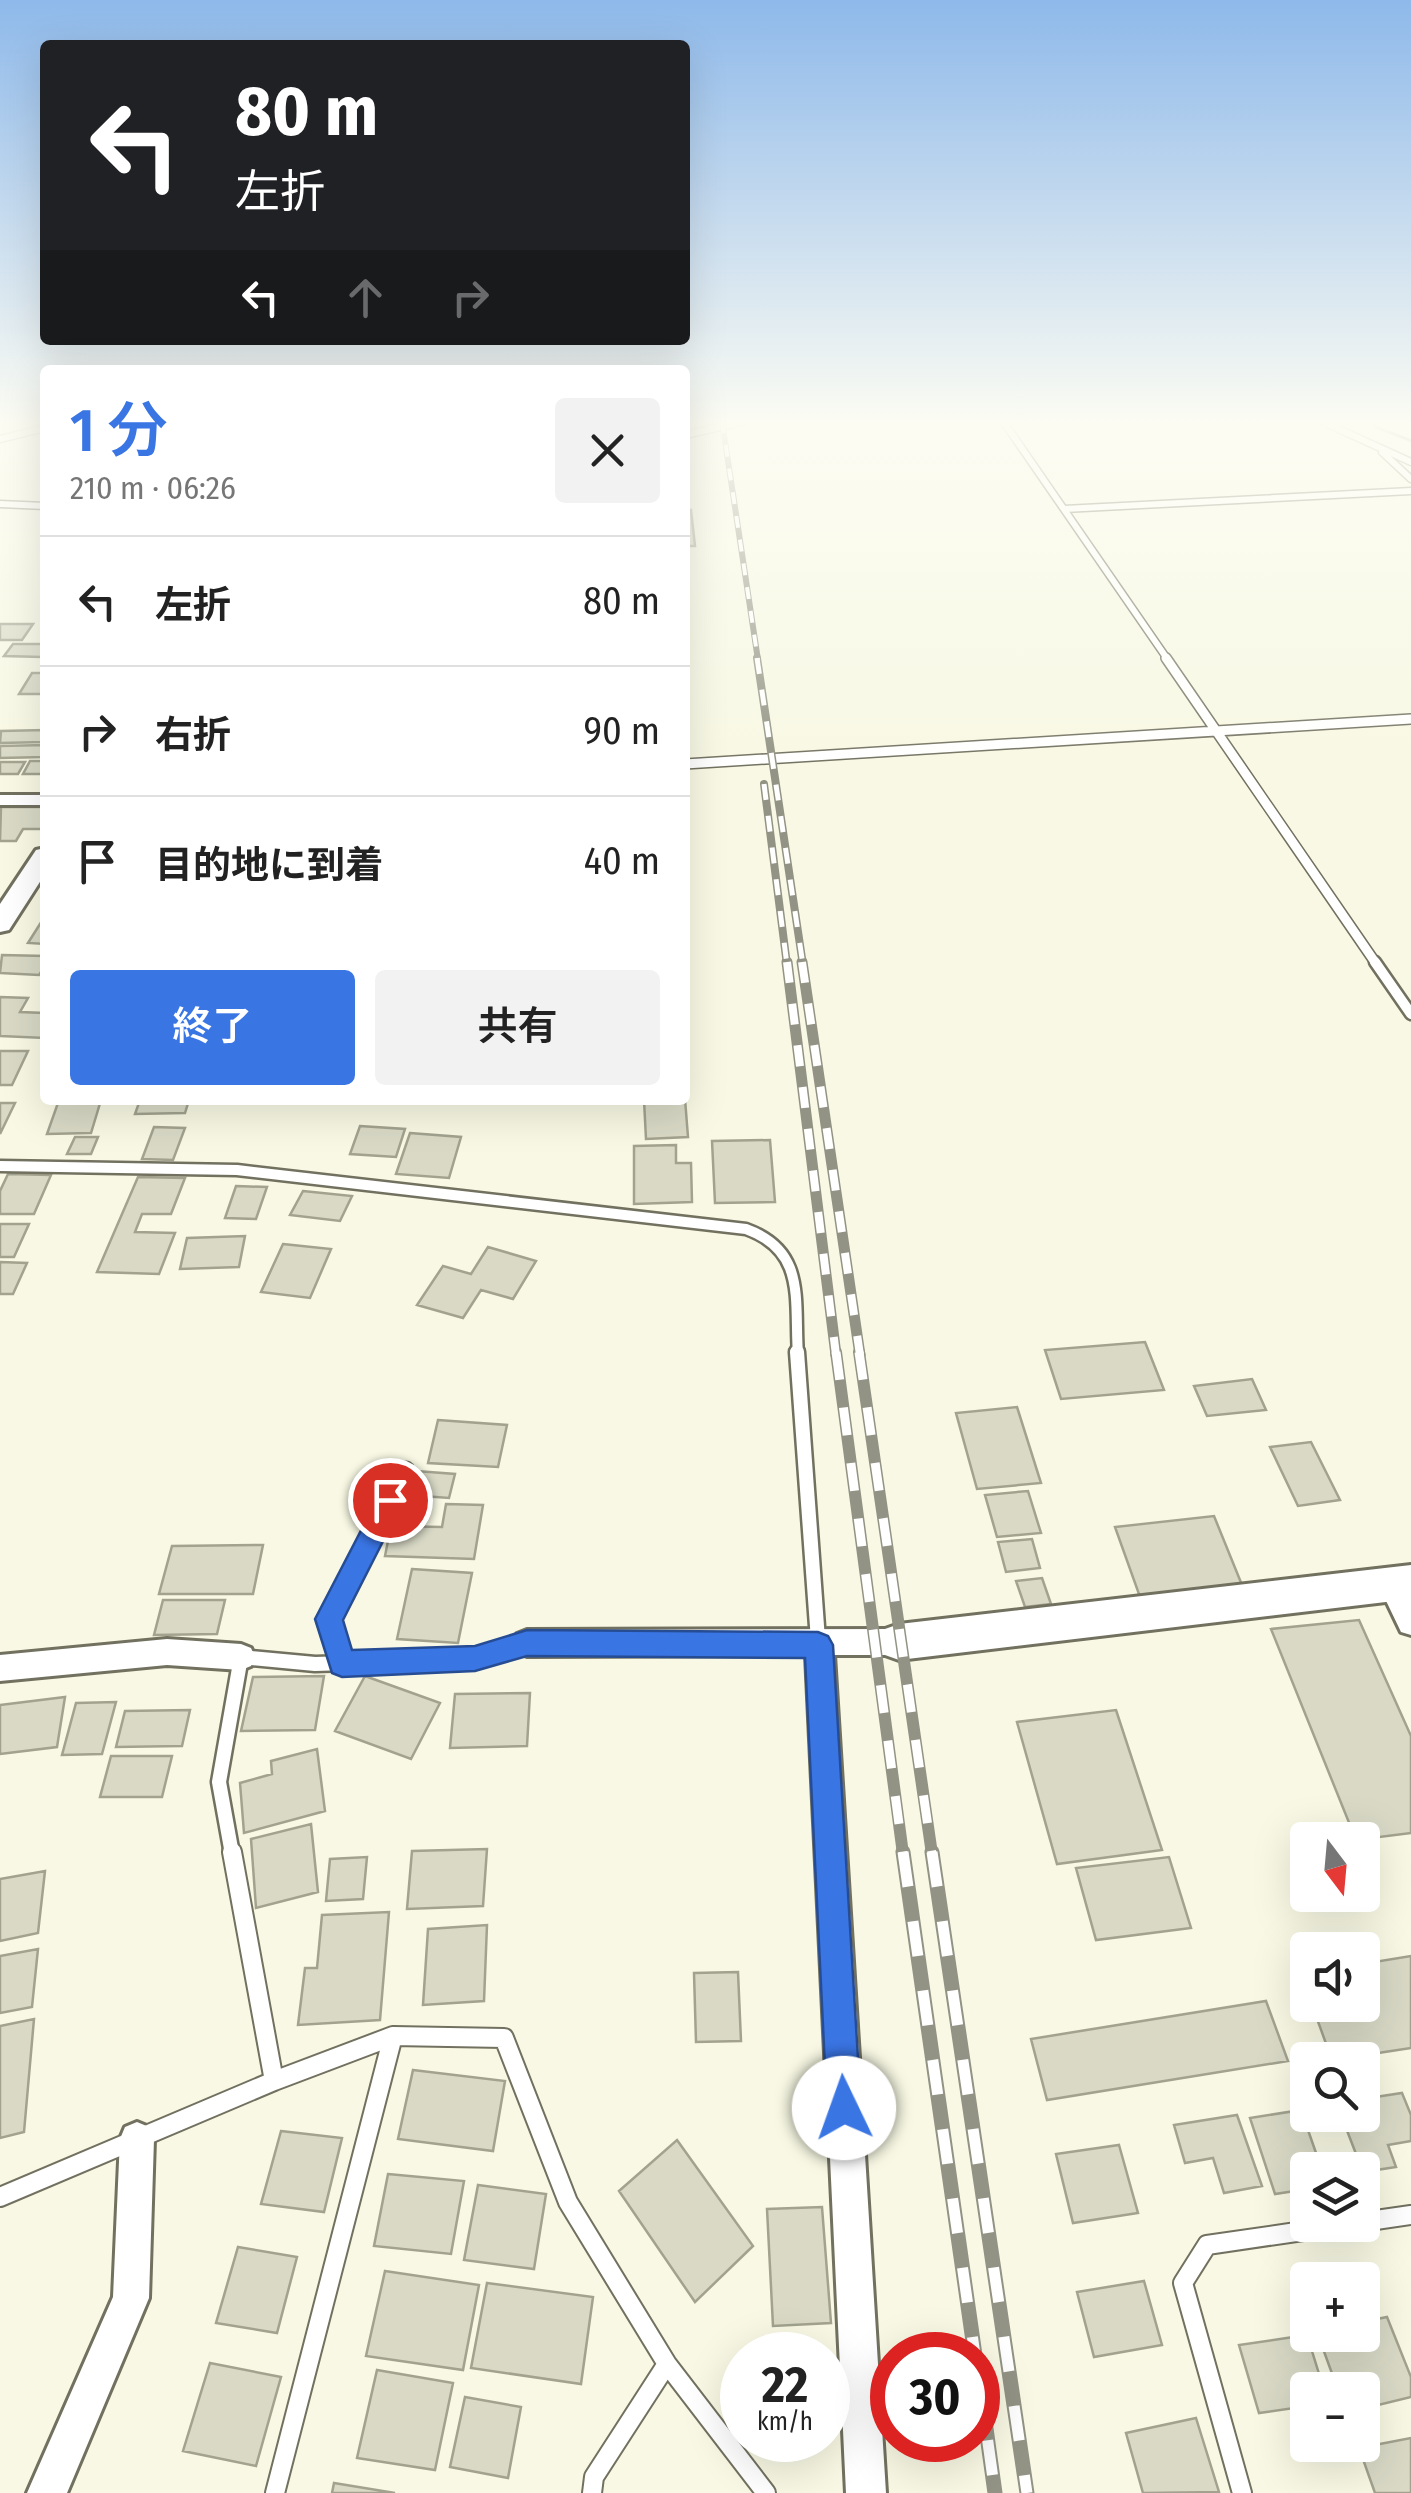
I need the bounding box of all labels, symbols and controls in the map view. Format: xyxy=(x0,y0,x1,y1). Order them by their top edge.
text: 80 m xyxy=(235,70,378,154)
icon: left xyxy=(70,80,200,210)
text: 左折 xyxy=(235,165,325,219)
icon: left xyxy=(233,270,288,325)
icon: ahead xyxy=(338,270,393,325)
icon: right xyxy=(443,270,498,325)
text: 1 分 xyxy=(70,395,168,467)
button: close xyxy=(555,398,660,503)
text: 210 m · 06:26 xyxy=(70,469,236,507)
icon: left xyxy=(70,574,125,629)
text: 80 m xyxy=(583,578,660,624)
text: 左折 xyxy=(155,582,231,628)
icon: right xyxy=(70,704,125,759)
text: 90 m xyxy=(584,708,660,754)
text: 右折 xyxy=(155,712,231,758)
icon: arrive xyxy=(70,834,125,889)
text: 40 m xyxy=(584,838,660,884)
text: 目的地に到着 xyxy=(155,842,383,888)
button: 終了 xyxy=(70,970,355,1085)
button: 共有 xyxy=(375,970,660,1085)
pin xyxy=(348,1458,433,1543)
icon: arrive xyxy=(363,1473,418,1528)
north arrow xyxy=(1290,1822,1380,1912)
map controls xyxy=(1290,1822,1380,2462)
button: sound xyxy=(1290,1932,1380,2022)
button: search xyxy=(1290,2042,1380,2132)
position arrow xyxy=(792,2056,896,2160)
button: layers xyxy=(1290,2152,1380,2242)
button: + xyxy=(1290,2262,1380,2352)
speed limit sign: 30 xyxy=(870,2332,1000,2462)
text: 22 xyxy=(762,2355,808,2415)
button: − xyxy=(1290,2372,1380,2462)
text: km/h xyxy=(757,2407,813,2437)

